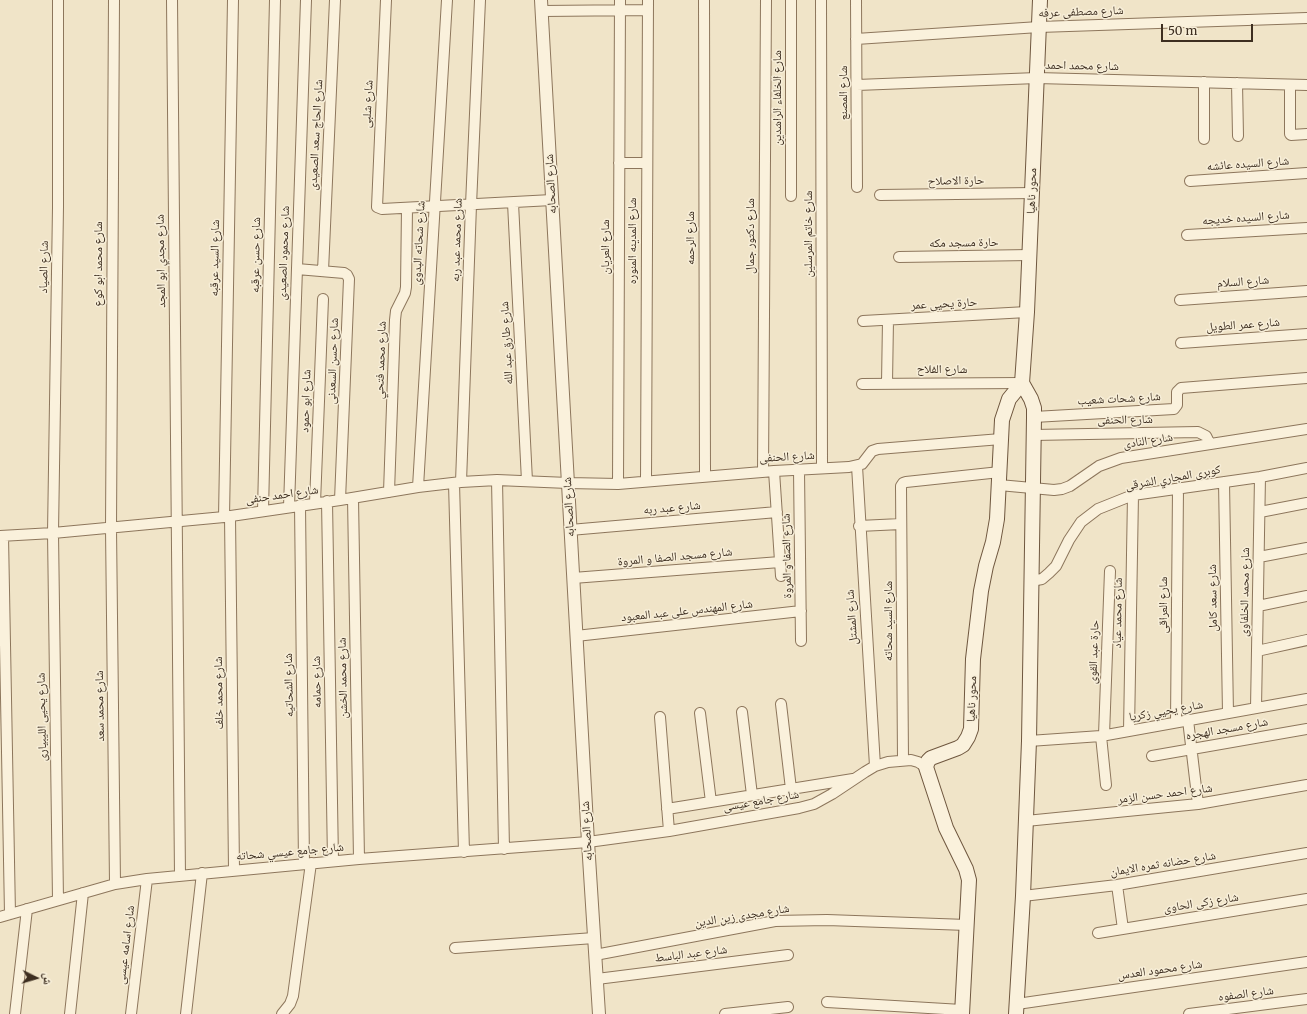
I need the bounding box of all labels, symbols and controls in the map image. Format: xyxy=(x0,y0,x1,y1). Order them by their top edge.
street label: شارع مصطفى عرفه xyxy=(1038,3,1124,21)
scale bar xyxy=(1163,16,1255,42)
text: 50 m xyxy=(1168,23,1197,38)
street label: شارع الخلفاء الراشدين xyxy=(771,50,785,146)
street label: شارع محمد احمد xyxy=(1045,58,1119,74)
street label: شارع المصنع xyxy=(837,66,851,120)
street label: شارع الحاج سعد الصعيدى xyxy=(306,79,326,191)
street label: شارع شلبى xyxy=(360,80,376,128)
street label: شارع الصحابه xyxy=(542,154,560,214)
street label: شارع السيده عائشه xyxy=(1206,154,1290,174)
street label: محور ناهيا xyxy=(1024,168,1040,214)
street label: حارة الاصلاح xyxy=(928,173,984,189)
street label: شارع خاتم المرسلين xyxy=(802,191,816,277)
street label: شارع محمد عبد ربه xyxy=(448,198,466,282)
street label: شارع المدينه المنوره xyxy=(626,198,640,284)
street label: شارع دكتور جمال xyxy=(744,198,758,274)
street label: شارع شحاته البدوى xyxy=(410,200,428,286)
street label: شارع محمود الصعيدى xyxy=(275,205,293,301)
street label: شارع السيده خديجه xyxy=(1202,208,1290,228)
street label: شارع الرحمه xyxy=(684,211,698,265)
street label: شارع مجدي ابو المجد xyxy=(153,214,169,308)
street label: شارع حسن عرقبه xyxy=(248,217,264,293)
street label: شارع العريان xyxy=(599,219,613,275)
street label: شارع السيد عرقبه xyxy=(207,220,223,296)
street label: شارع محمد ابو كوع xyxy=(92,221,106,307)
street label: حارة مسجد مكه xyxy=(929,235,999,251)
street label: شارع الصياد xyxy=(36,241,52,293)
street label: شارع السلام xyxy=(1216,273,1270,291)
street label: حارة يحيى عمر xyxy=(910,295,978,313)
street label: شارع طارق عبد الله xyxy=(498,301,516,385)
street label: شارع عمر الطويل xyxy=(1206,315,1280,335)
street label: شارع حسن السعدنى xyxy=(324,317,342,405)
street label: شارع محمد فتحي xyxy=(372,321,390,399)
street label: شارع الفلاح xyxy=(917,363,967,377)
street label: شارع ابو حمود xyxy=(298,369,314,433)
street label: شارع شحات شعيب xyxy=(1077,390,1161,408)
street label: شارع الحنفى xyxy=(1097,412,1153,428)
street label: شارع النادى xyxy=(1122,430,1174,452)
street label: شارع الحنفى xyxy=(759,448,815,466)
street label: كوبرى المجاري الشرقى xyxy=(1124,463,1222,493)
street label: شارع الصحابه xyxy=(560,477,578,537)
street label: شارع احمد حنفى xyxy=(245,483,319,507)
street label: شارع عبد ربه xyxy=(643,498,701,518)
street label: شارع الصفا و المروة xyxy=(779,513,795,599)
street label: شارع مسجد الصفا و المروة xyxy=(617,545,733,569)
street label: شارع محمد الخلفاوى xyxy=(1237,547,1253,637)
street label: شارع سعد كامل xyxy=(1205,564,1221,632)
street label: شارع العراقى xyxy=(1157,576,1171,634)
street label: شارع محمد عياد xyxy=(1110,577,1126,649)
street label: شارع السيد شحاته xyxy=(882,581,896,661)
street label: شارع المشتل xyxy=(843,589,861,645)
street label: شارع المهندس على عبد المعبود xyxy=(620,597,754,625)
street label: حارة عبد القوى xyxy=(1086,620,1102,684)
street label: شارع محمد الخشن xyxy=(335,637,351,719)
street label: شارع الشحاتيه xyxy=(281,653,297,717)
street label: شارع محمد خلف xyxy=(211,656,227,730)
street label: شارع حمامه xyxy=(309,656,325,708)
street label: شارع محمد سعد xyxy=(92,670,108,742)
street label: شارع يحيى الليبيارى xyxy=(34,673,50,761)
street label: محور ناهيا xyxy=(964,676,980,722)
street label: شارع يحيي زكريا xyxy=(1128,697,1204,725)
street label: شارع مسجد الهجره xyxy=(1185,715,1269,743)
street label: شارع احمد حسن الزمر xyxy=(1117,781,1213,807)
street label: شارع جامع عيسى xyxy=(722,787,800,815)
street label: شارع الصحابه xyxy=(578,801,596,861)
street label: شارع جامع عيسي شحاته xyxy=(235,840,345,864)
street label: شارع حضانه ثمره الايمان xyxy=(1109,849,1217,879)
street label: شارع زكى الحاوى xyxy=(1162,890,1240,916)
street label: شارع مجدى زين الدين xyxy=(694,901,790,931)
street label: شارع اسامه عيسى xyxy=(114,905,138,985)
street label: شارع عبد الباسط xyxy=(654,942,728,966)
street label: شارع محمود العدس xyxy=(1117,957,1203,983)
north arrow xyxy=(16,958,56,998)
text: ش xyxy=(40,973,55,985)
street label: شارع الصفوه xyxy=(1218,983,1274,1005)

